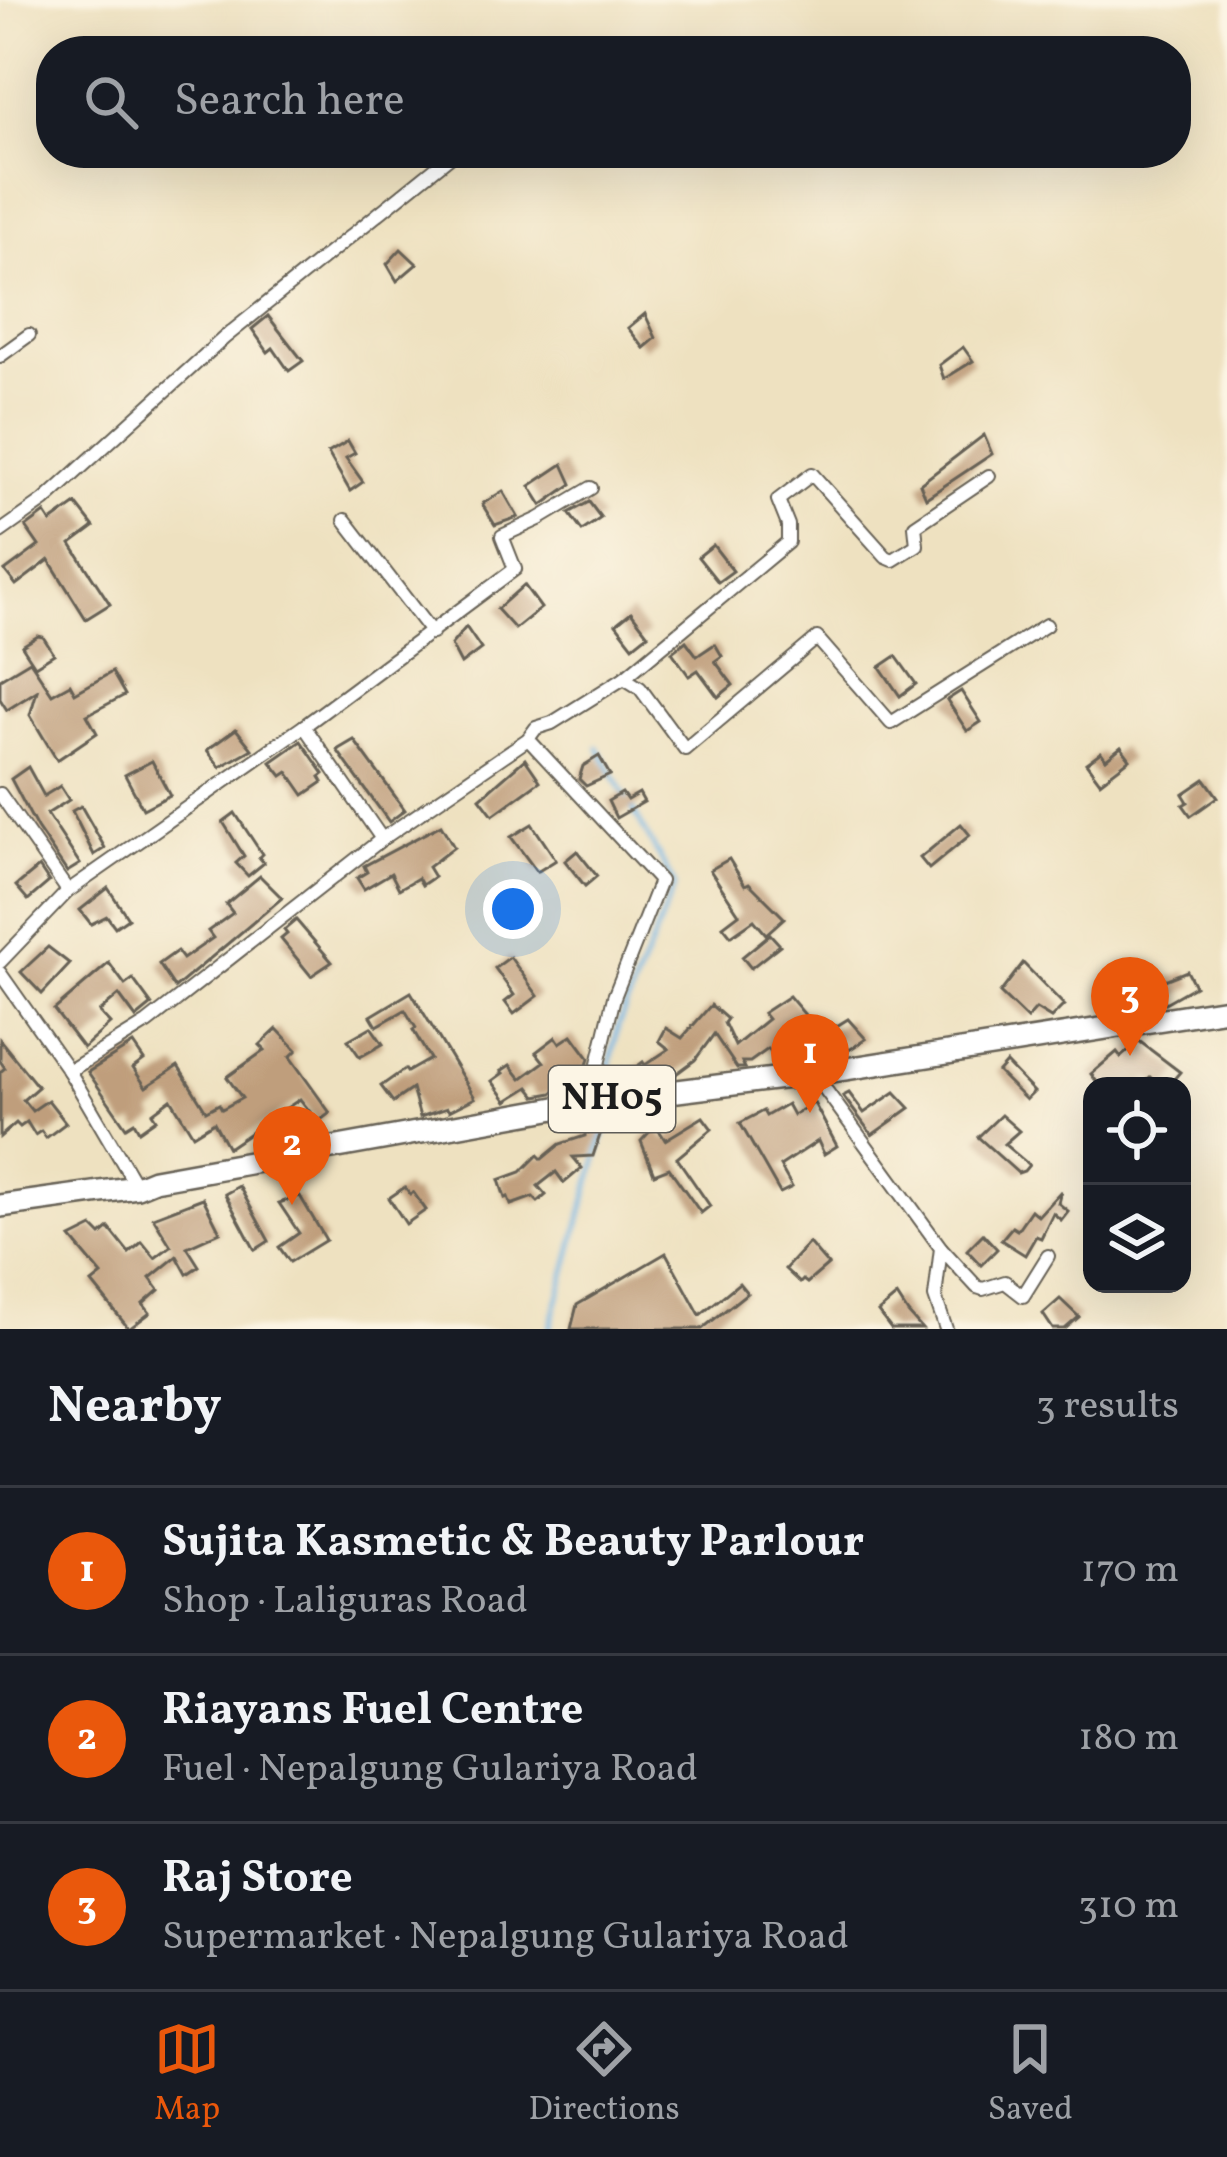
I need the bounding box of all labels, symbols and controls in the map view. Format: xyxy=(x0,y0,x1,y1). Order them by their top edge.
search box xyxy=(36,36,1191,168)
icon: search xyxy=(78,69,144,135)
text: Search here xyxy=(174,71,405,134)
your location xyxy=(483,879,543,939)
pin: 3 xyxy=(1091,957,1169,1056)
pin: 1 xyxy=(771,1014,849,1113)
road number: NH05 xyxy=(549,1066,675,1132)
map controls xyxy=(1083,1077,1191,1293)
button: locate xyxy=(1083,1077,1191,1185)
pin: 2 xyxy=(253,1106,331,1205)
button: layers xyxy=(1083,1185,1191,1293)
text: Nearby xyxy=(48,1372,222,1443)
text: 3 results xyxy=(1036,1380,1179,1434)
text: Sujita Kasmetic & Beauty Parlour xyxy=(162,1512,864,1575)
text: 1 xyxy=(79,1544,95,1598)
text: 170 m xyxy=(1081,1544,1179,1598)
text: Shop · Laliguras Road xyxy=(162,1575,528,1629)
text: Riayans Fuel Centre xyxy=(162,1680,584,1743)
text: 2 xyxy=(77,1712,97,1766)
text: 180 m xyxy=(1078,1712,1179,1766)
text: Fuel · Nepalgung Gulariya Road xyxy=(162,1743,698,1797)
text: Raj Store xyxy=(162,1848,353,1911)
text: 3 xyxy=(77,1880,97,1934)
text: 310 m xyxy=(1078,1880,1179,1934)
text: Supermarket · Nepalgung Gulariya Road xyxy=(162,1911,849,1965)
tab: Map xyxy=(154,2016,220,2134)
tab: Directions xyxy=(528,2016,680,2134)
tab: Saved xyxy=(988,2016,1073,2134)

